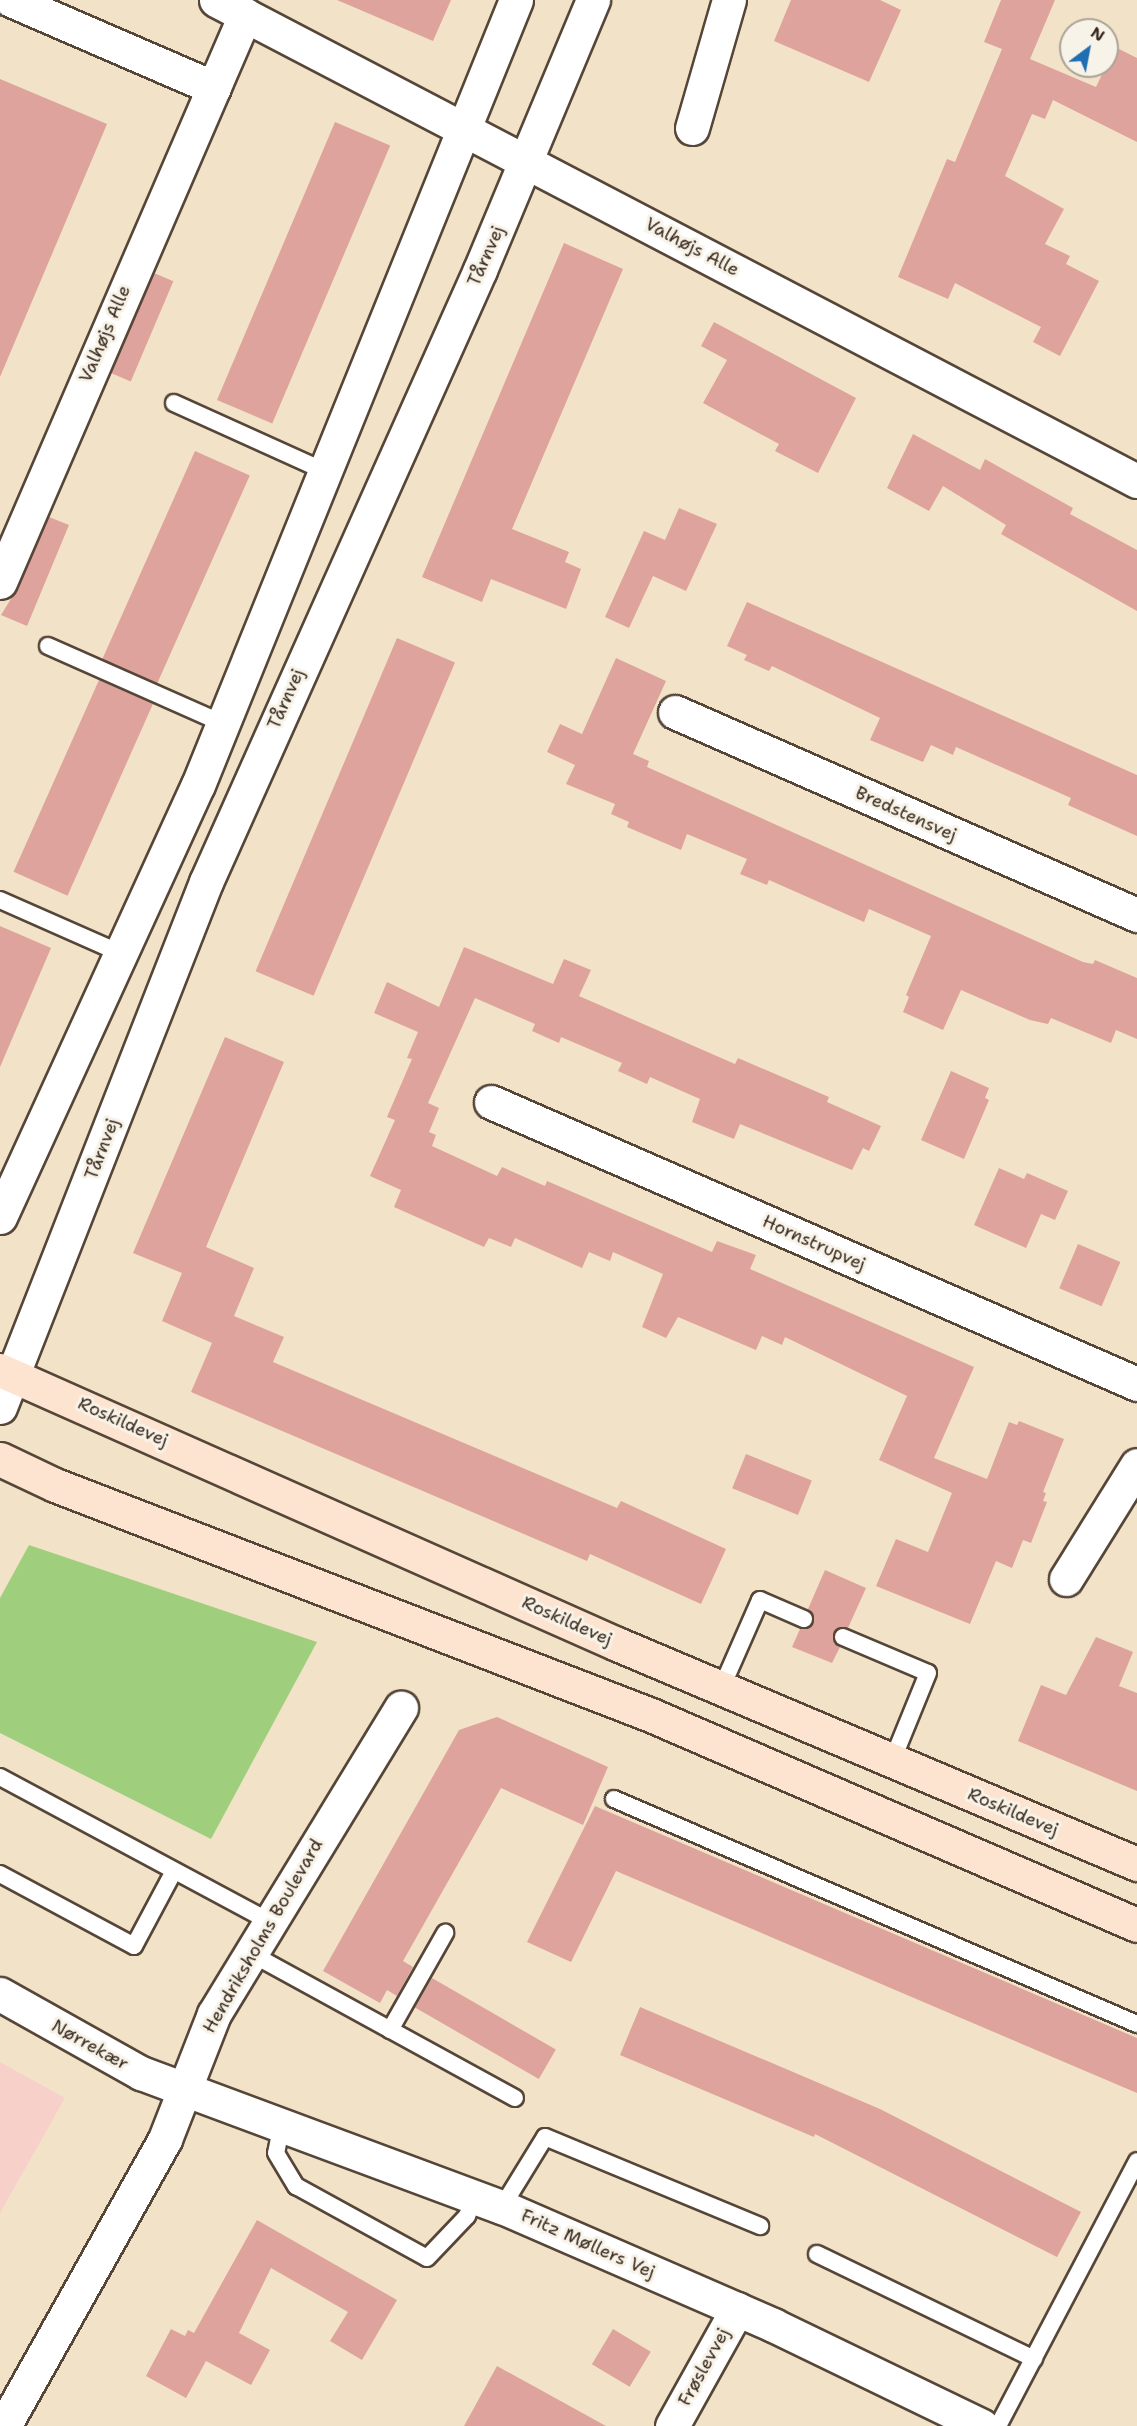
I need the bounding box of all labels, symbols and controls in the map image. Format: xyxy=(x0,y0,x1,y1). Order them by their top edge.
north arrow xyxy=(1059,18,1119,78)
text: N xyxy=(1087,22,1109,46)
street label: Valhøjs Alle xyxy=(641,213,743,281)
street label: Tårnvej xyxy=(463,222,509,290)
street label: Valhøjs Alle xyxy=(75,282,135,386)
street label: Tårnvej xyxy=(263,665,309,733)
street label: Bredstensvej xyxy=(852,782,960,846)
street label: Tårnvej xyxy=(80,1115,124,1183)
street label: Hornstrupvej xyxy=(759,1211,869,1275)
street label: Roskildevej xyxy=(75,1393,171,1451)
street label: Roskildevej xyxy=(519,1592,615,1650)
street label: Roskildevej xyxy=(964,1783,1062,1841)
street label: Hendriksholms Boulevard xyxy=(198,1835,328,2037)
street label: Nørrekær xyxy=(48,2015,132,2075)
street label: Fritz Møllers Vej xyxy=(518,2205,658,2283)
street label: Frøslevvej xyxy=(674,2324,734,2410)

